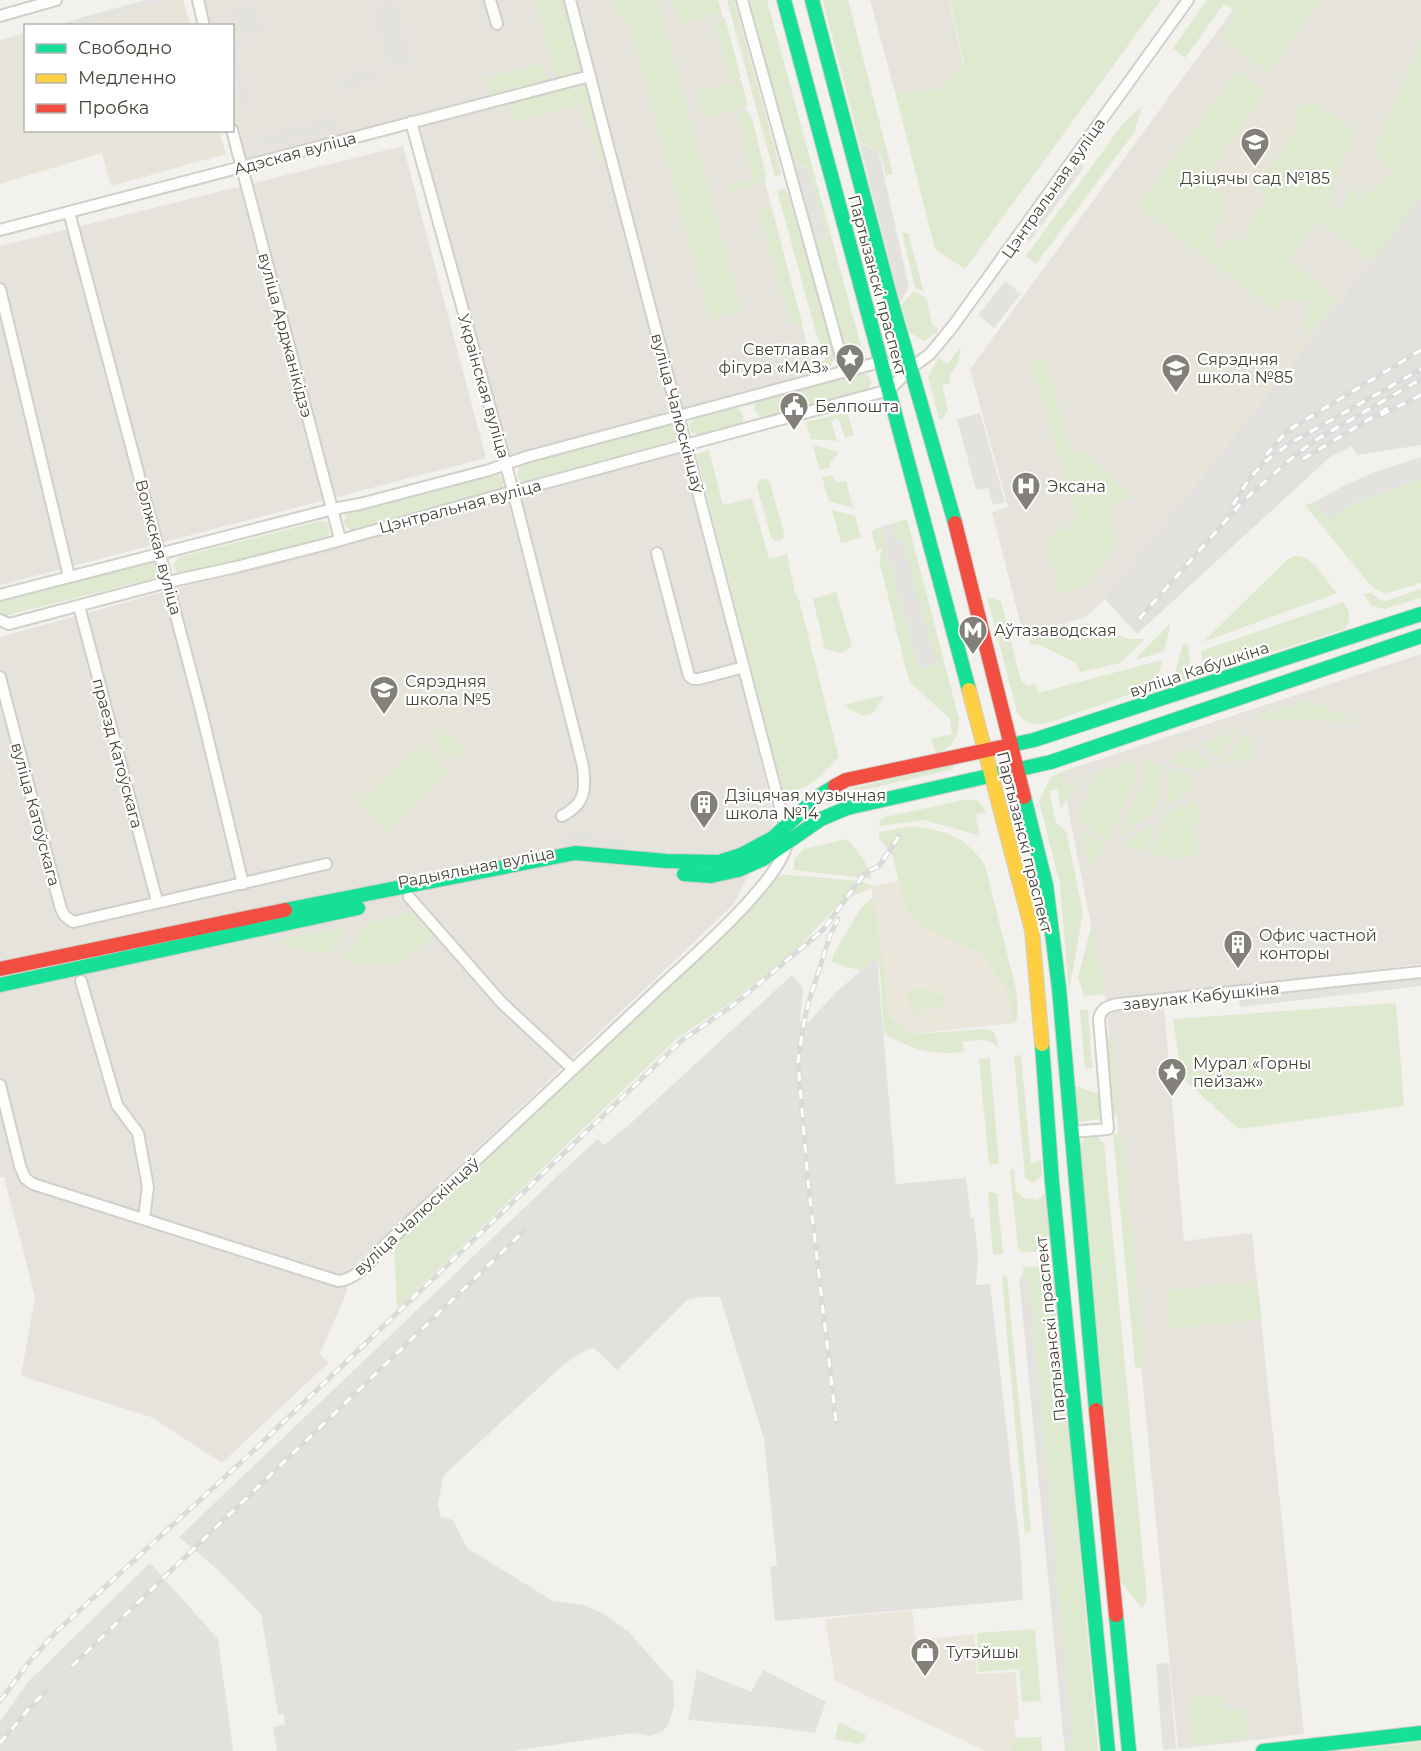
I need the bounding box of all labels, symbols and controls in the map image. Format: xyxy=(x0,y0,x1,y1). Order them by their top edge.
legend xyxy=(24,24,234,132)
text: Свободно xyxy=(78,37,172,59)
text: Медленно xyxy=(78,67,176,89)
text: Пробка xyxy=(78,97,149,119)
street label: Цэнтральная вуліца xyxy=(998,114,1109,262)
school or university icon: Дзіцячы сад №185 xyxy=(1239,126,1271,168)
street label: Адэская вуліца xyxy=(232,128,358,179)
place label: Дзіцячы сад №185 xyxy=(1180,169,1330,188)
street label: Партызанскі праспект xyxy=(844,193,911,378)
street label: вуліца Арджанікідзэ xyxy=(254,251,317,420)
street label: Украінская вуліца xyxy=(454,312,513,461)
street label: вуліца Чалюскінцаў xyxy=(647,331,708,495)
place label: Светлавая фігура «МАЗ» xyxy=(719,340,829,377)
place icon: Светлавая фігура «МАЗ» xyxy=(834,342,866,384)
place label: Сярэдняя школа №85 xyxy=(1197,350,1293,387)
school or university icon: Сярэдняя школа №85 xyxy=(1160,352,1192,394)
public building icon: Белпошта xyxy=(778,390,810,432)
place label: Белпошта xyxy=(815,397,899,416)
hospital icon: Эксана xyxy=(1010,470,1042,512)
street label: Цэнтральная вуліца xyxy=(377,476,543,537)
street label: Волжская вуліца xyxy=(131,477,186,617)
place label: Эксана xyxy=(1047,477,1106,496)
metro station icon: Аўтазаводская xyxy=(957,614,989,656)
place label: Аўтазаводская xyxy=(994,621,1117,640)
street label: вуліца Кабушкіна xyxy=(1127,638,1271,701)
place label: Сярэдняя школа №5 xyxy=(405,672,491,709)
school or university icon: Сярэдняя школа №5 xyxy=(368,674,400,716)
street label: праезд Катоўскага xyxy=(88,676,147,830)
street label: вуліца Катоўскага xyxy=(7,740,64,888)
street label: Партызанскі праспект xyxy=(993,749,1056,935)
place label: Дзіцячая музычная школа №14 xyxy=(725,786,886,823)
building icon: Дзіцячая музычная школа №14 xyxy=(688,788,720,830)
street label: Радыяльная вуліца xyxy=(396,843,556,892)
place label: Офис частной конторы xyxy=(1259,926,1377,963)
building icon: Офис частной конторы xyxy=(1222,928,1254,970)
street label: завулак Кабушкіна xyxy=(1122,979,1280,1014)
place label: Мурал «Горны пейзаж» xyxy=(1193,1054,1311,1091)
place icon: Мурал «Горны пейзаж» xyxy=(1156,1056,1188,1098)
street label: вуліца Чалюскінцаў xyxy=(350,1153,483,1279)
street label: Партызанскі праспект xyxy=(1031,1235,1070,1423)
shop icon: Тутэйшы xyxy=(909,1636,941,1678)
place label: Тутэйшы xyxy=(946,1643,1019,1662)

